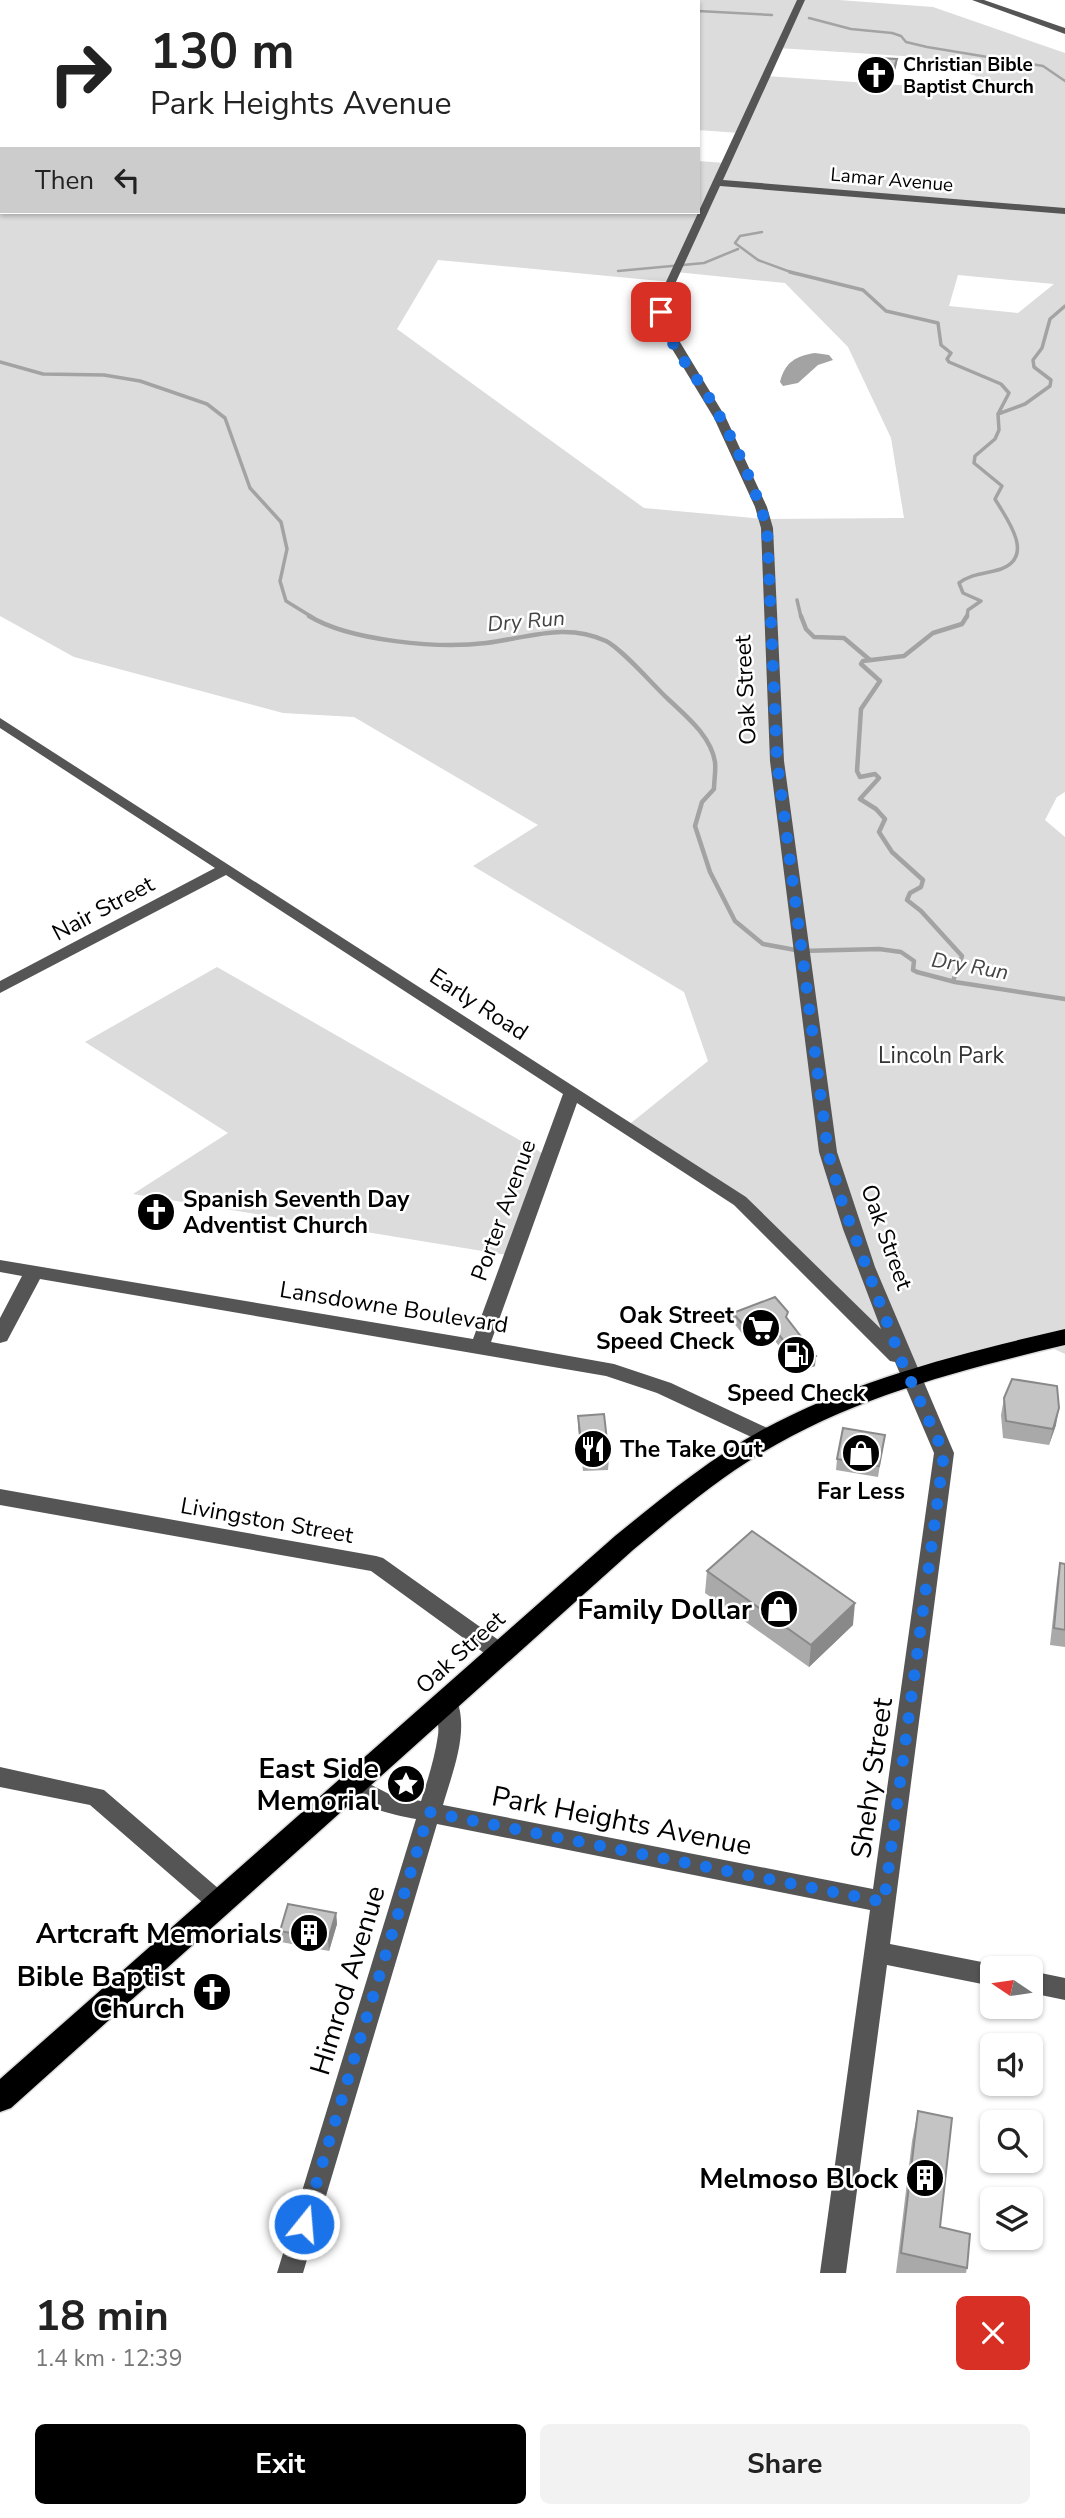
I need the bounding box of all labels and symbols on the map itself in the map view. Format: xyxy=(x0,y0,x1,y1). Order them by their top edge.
place label: Christian Bible Baptist Church xyxy=(903,52,1034,100)
church icon: Christian Bible Baptist Church xyxy=(855,54,897,96)
street label: Lamar Avenue xyxy=(829,162,954,198)
pin xyxy=(631,282,691,342)
water label: Dry Run xyxy=(486,604,566,638)
street label: Oak Street xyxy=(727,633,764,746)
street label: Nair Street xyxy=(47,868,161,948)
water label: Dry Run xyxy=(929,945,1011,987)
street label: Early Road xyxy=(424,961,534,1048)
park label: Lincoln Park xyxy=(878,1040,1004,1071)
street label: Porter Avenue xyxy=(464,1135,543,1285)
street label: Oak Street xyxy=(853,1180,920,1295)
place label: Spanish Seventh Day Adventist Church xyxy=(183,1184,410,1241)
church icon: Spanish Seventh Day Adventist Church xyxy=(135,1191,177,1233)
street label: Lansdowne Boulevard xyxy=(278,1274,510,1341)
place label: Oak Street Speed Check xyxy=(596,1300,735,1357)
supermarket icon: Oak Street Speed Check xyxy=(740,1307,782,1349)
fuel station icon: Speed Check xyxy=(775,1334,817,1376)
place label: Speed Check xyxy=(727,1378,866,1409)
restaurant icon: The Take Out xyxy=(572,1428,614,1470)
shop icon: Far Less xyxy=(840,1432,882,1474)
place label: The Take Out xyxy=(620,1434,763,1465)
place label: Far Less xyxy=(817,1476,905,1507)
street label: Livingston Street xyxy=(178,1490,357,1551)
shop icon: Family Dollar xyxy=(758,1588,800,1630)
place label: Family Dollar xyxy=(577,1591,752,1629)
street label: Oak Street xyxy=(409,1603,512,1701)
street label: Shehy Street xyxy=(842,1695,902,1861)
place label: East Side Memorial xyxy=(256,1750,379,1820)
place icon: East Side Memorial xyxy=(385,1763,427,1805)
street label: Park Heights Avenue xyxy=(489,1777,755,1865)
street label: Himrod Avenue xyxy=(301,1881,395,2080)
building icon: Artcraft Memorials xyxy=(288,1912,330,1954)
place label: Artcraft Memorials xyxy=(36,1915,282,1953)
north arrow xyxy=(980,1956,1043,2020)
place label: Bible Baptist Church xyxy=(17,1958,185,2028)
church icon: Bible Baptist Church xyxy=(191,1971,233,2013)
building icon: Melmoso Block xyxy=(904,2157,946,2199)
place label: Melmoso Block xyxy=(699,2160,899,2198)
position arrow xyxy=(267,2187,341,2261)

